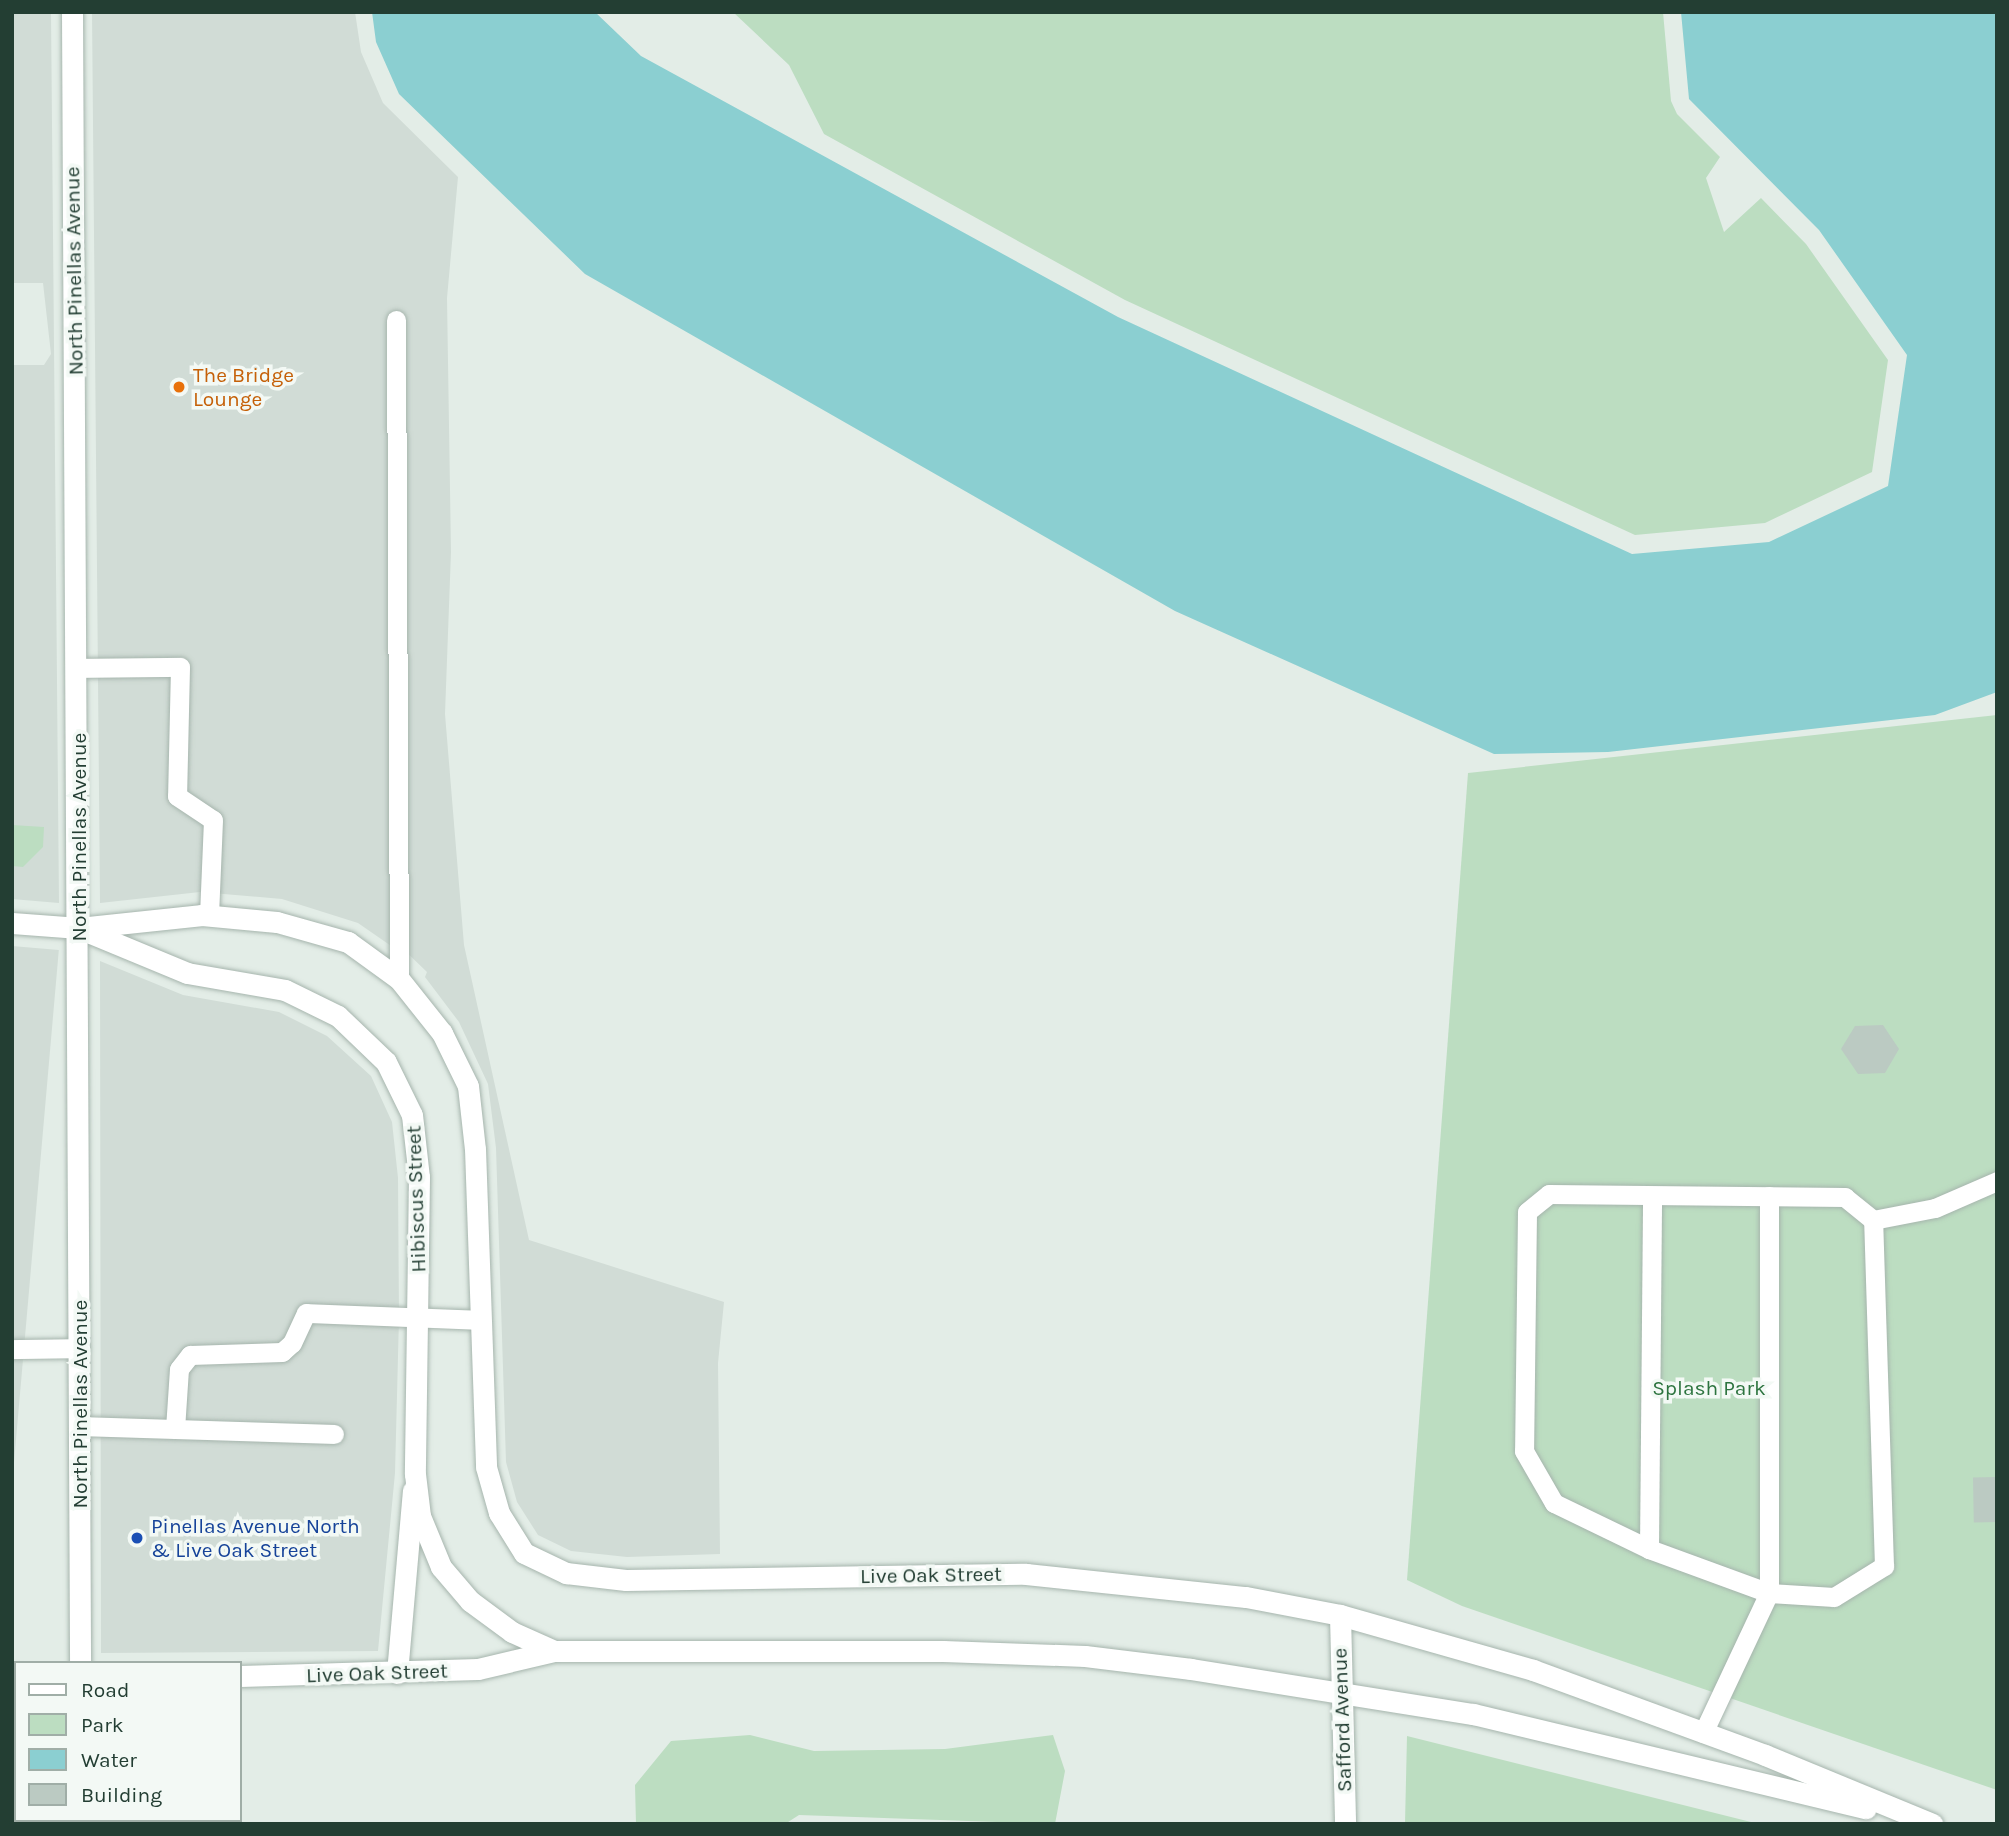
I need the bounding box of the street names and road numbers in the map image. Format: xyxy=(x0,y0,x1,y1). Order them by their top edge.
street label: North Pinellas Avenue xyxy=(60,166,88,376)
street label: North Pinellas Avenue xyxy=(66,733,92,941)
street label: Hibiscus Street xyxy=(401,1125,431,1273)
street label: North Pinellas Avenue xyxy=(67,1300,93,1508)
street label: Live Oak Street xyxy=(860,1561,1002,1589)
street label: Safford Avenue xyxy=(1327,1647,1357,1793)
street label: Live Oak Street xyxy=(306,1658,448,1688)

